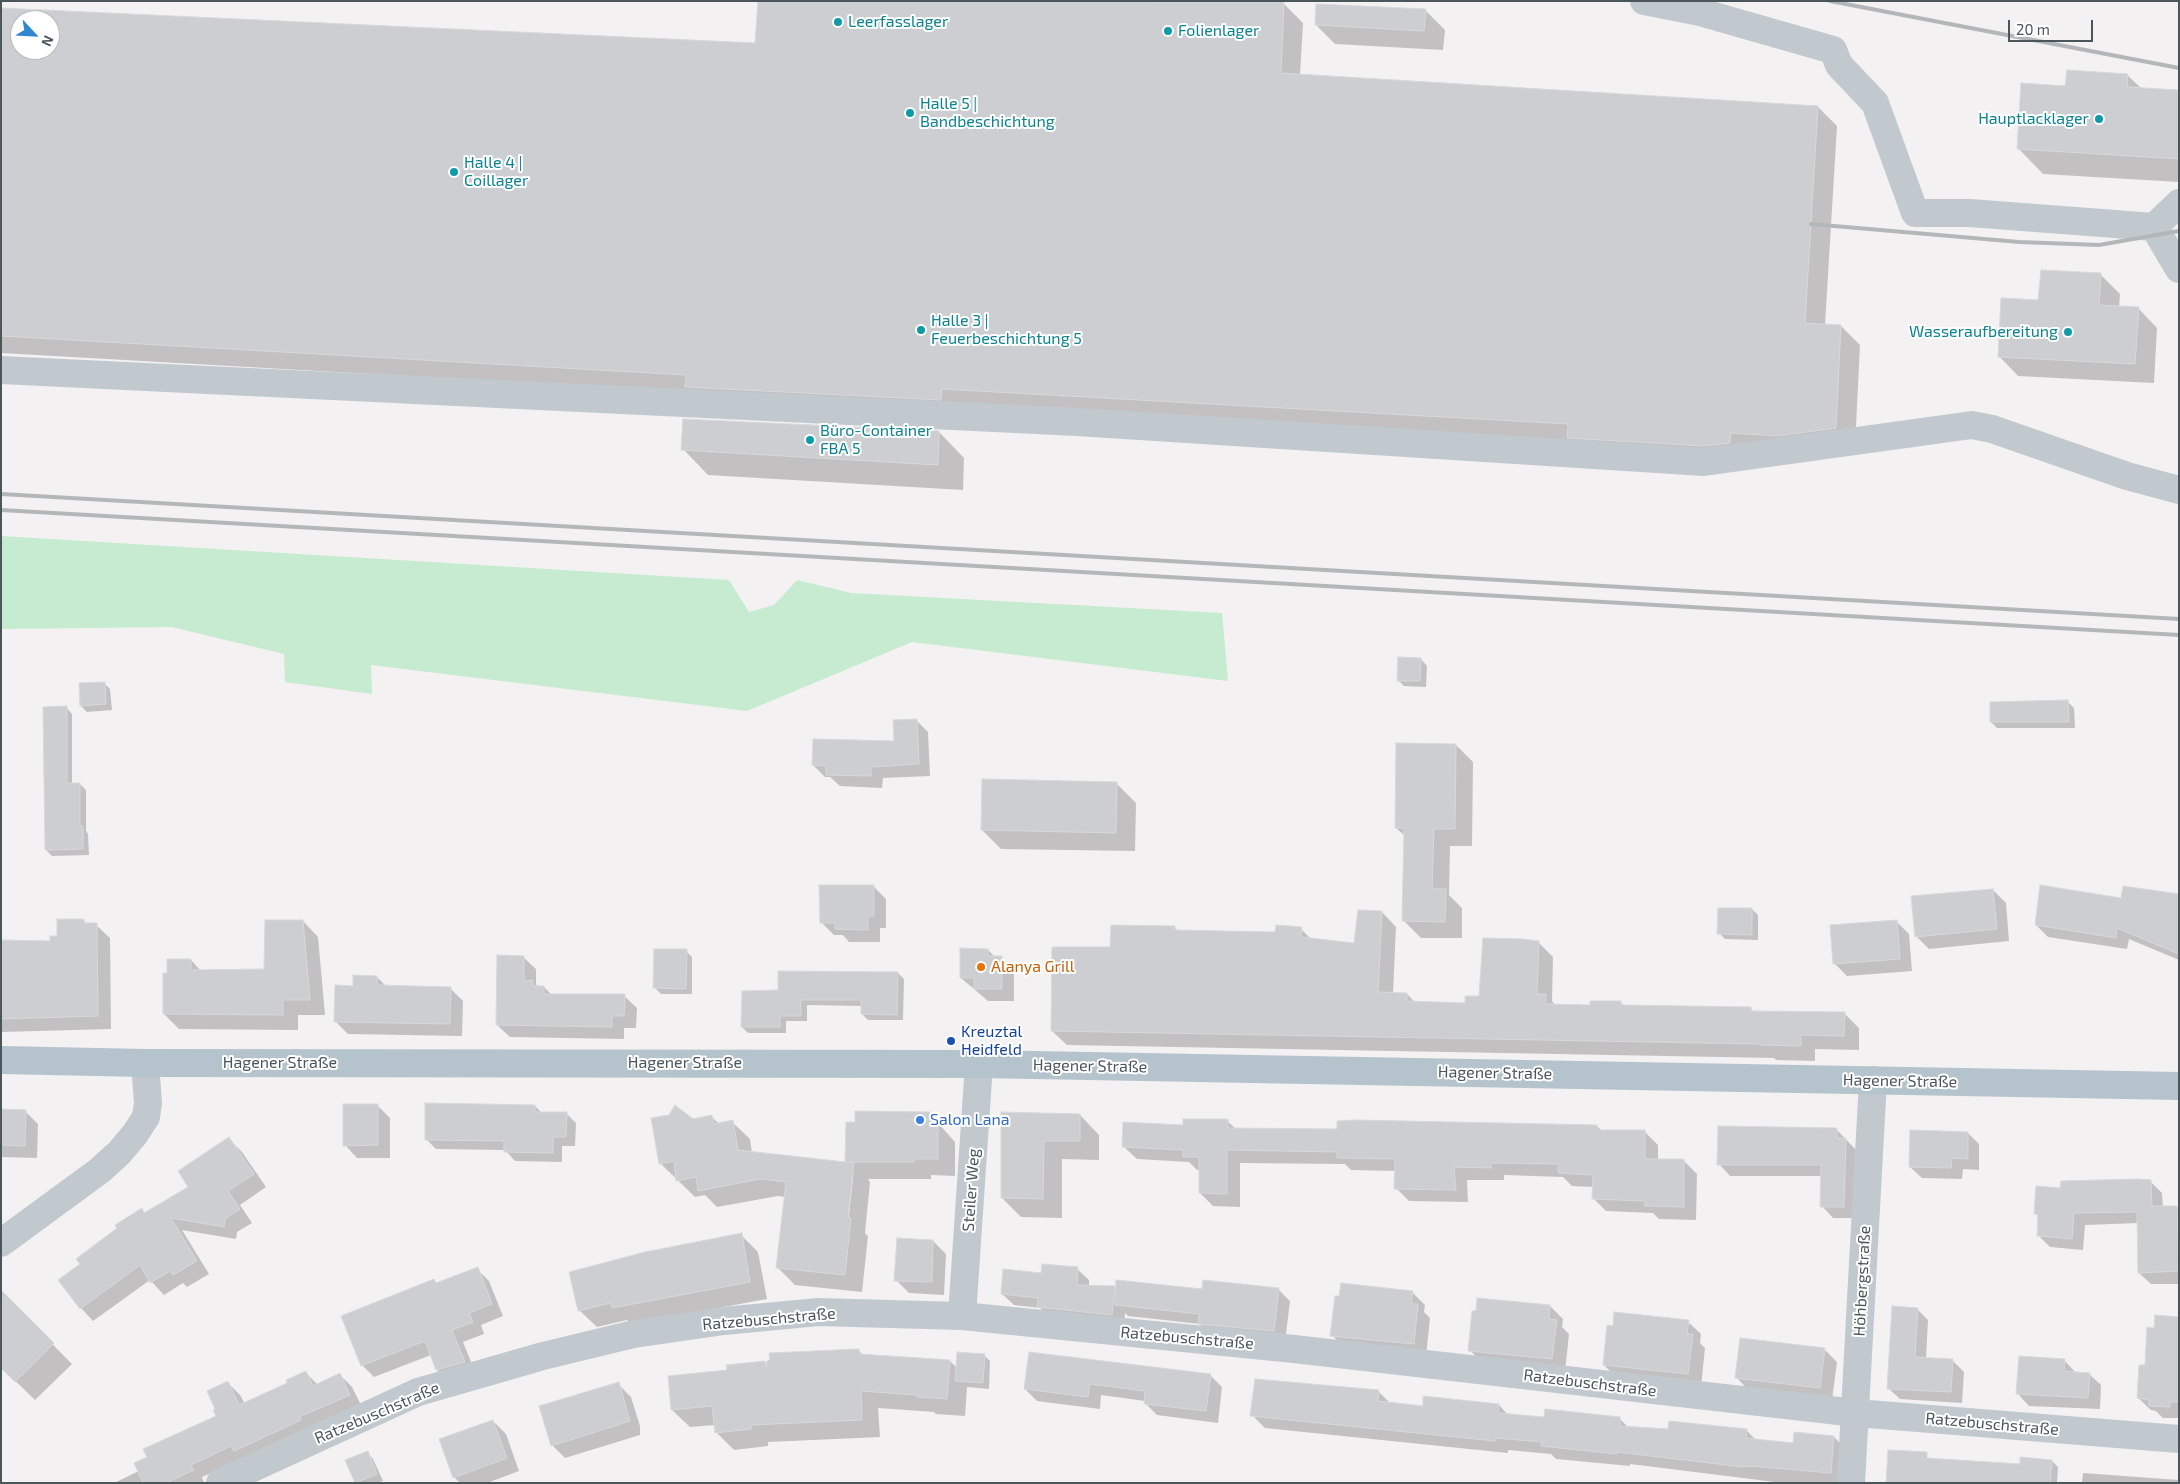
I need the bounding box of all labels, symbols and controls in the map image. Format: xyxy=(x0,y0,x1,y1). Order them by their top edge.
north arrow xyxy=(10,10,60,60)
scale bar xyxy=(2010,10,2095,42)
place label: Leerfasslager xyxy=(848,12,948,32)
marker: Leerfasslager xyxy=(832,16,844,28)
text: 20 m xyxy=(2016,20,2050,38)
place label: Folienlager xyxy=(1178,21,1259,41)
marker: Folienlager xyxy=(1162,25,1174,37)
text: N xyxy=(38,33,58,49)
place label: Halle 5 | Bandbeschichtung xyxy=(920,94,1055,132)
marker: Halle 5 | Bandbeschichtung xyxy=(904,107,916,119)
place label: Hauptlacklager xyxy=(1978,109,2089,129)
marker: Hauptlacklager xyxy=(2093,113,2105,125)
place label: Halle 4 | Coillager xyxy=(464,153,528,191)
marker: Halle 4 | Coillager xyxy=(448,166,460,178)
place label: Halle 3 | Feuerbeschichtung 5 xyxy=(931,311,1082,349)
place label: Wasseraufbereitung xyxy=(1909,322,2058,342)
marker: Halle 3 | Feuerbeschichtung 5 xyxy=(915,324,927,336)
marker: Wasseraufbereitung xyxy=(2062,326,2074,338)
place label: Büro-Container FBA 5 xyxy=(820,421,932,459)
marker: Büro-Container FBA 5 xyxy=(804,434,816,446)
place label: Alanya Grill xyxy=(991,957,1074,977)
marker: Alanya Grill xyxy=(975,961,987,973)
place label: Kreuztal Heidfeld xyxy=(961,1022,1022,1060)
marker: Kreuztal Heidfeld xyxy=(945,1035,957,1047)
street label: Hagener Straße xyxy=(223,1053,337,1073)
street label: Hagener Straße xyxy=(628,1053,742,1073)
street label: Hagener Straße xyxy=(1033,1055,1147,1077)
street label: Hagener Straße xyxy=(1438,1062,1552,1084)
street label: Hagener Straße xyxy=(1843,1070,1957,1092)
place label: Salon Lana xyxy=(930,1110,1010,1130)
marker: Salon Lana xyxy=(914,1114,926,1126)
street label: Steiler Weg xyxy=(959,1148,983,1232)
street label: Höhbergstraße xyxy=(1850,1225,1874,1337)
street label: Ratzebuschstraße xyxy=(702,1304,836,1334)
street label: Ratzebuschstraße xyxy=(1120,1323,1254,1353)
street label: Ratzebuschstraße xyxy=(1522,1365,1658,1401)
street label: Ratzebuschstraße xyxy=(312,1378,442,1448)
street label: Ratzebuschstraße xyxy=(1925,1409,2059,1439)

